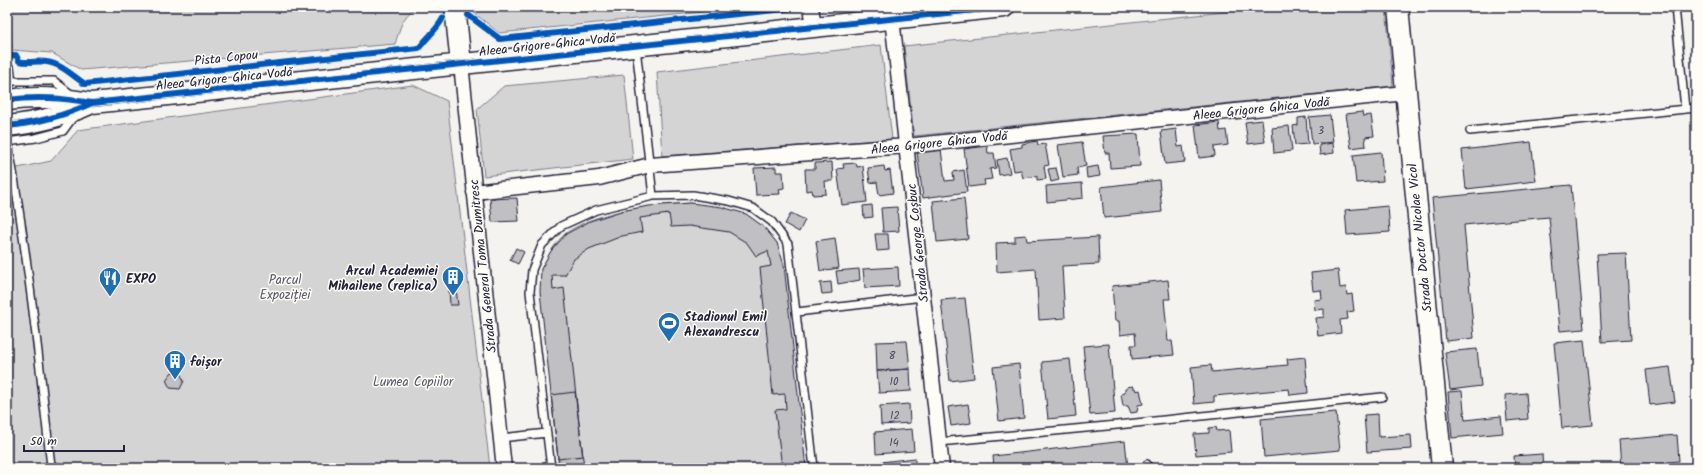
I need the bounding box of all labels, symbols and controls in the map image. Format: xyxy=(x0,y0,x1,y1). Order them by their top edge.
street label: Aleea Grigore Ghica Vodă xyxy=(478,28,618,63)
street label: Pista Copou xyxy=(193,45,260,72)
street label: Aleea Grigore Ghica Vodă xyxy=(155,62,295,97)
street label: Aleea Grigore Ghica Vodă xyxy=(1192,92,1332,127)
house number: 3 xyxy=(1318,122,1324,140)
street label: Aleea Grigore Ghica Vodă xyxy=(870,126,1010,161)
street label: Strada Doctor Nicolae Vicol xyxy=(1402,162,1439,313)
street label: Strada General Toma Dumitresc xyxy=(464,178,503,354)
street label: Strada George Coșbuc xyxy=(902,182,935,303)
place label: Arcul Academiei Mihailene (replica) xyxy=(328,261,439,297)
building icon: Arcul Academiei Mihailene (replica) xyxy=(440,264,466,297)
restaurant icon: EXPO xyxy=(97,265,123,298)
place label: EXPO xyxy=(126,269,156,290)
park label: Parcul Expoziției xyxy=(260,270,311,306)
place label: Stadionul Emil Alexandrescu xyxy=(684,307,767,343)
sports icon: Stadionul Emil Alexandrescu xyxy=(656,310,682,343)
house number: 8 xyxy=(889,347,896,365)
building icon: foișor xyxy=(162,348,188,381)
place label: foișor xyxy=(190,352,223,373)
park label: Lumea Copiilor xyxy=(373,372,454,393)
house number: 10 xyxy=(890,373,899,391)
house number: 12 xyxy=(890,407,900,425)
scale bar xyxy=(24,427,124,453)
text: 50 m xyxy=(30,432,57,451)
house number: 14 xyxy=(889,434,899,452)

